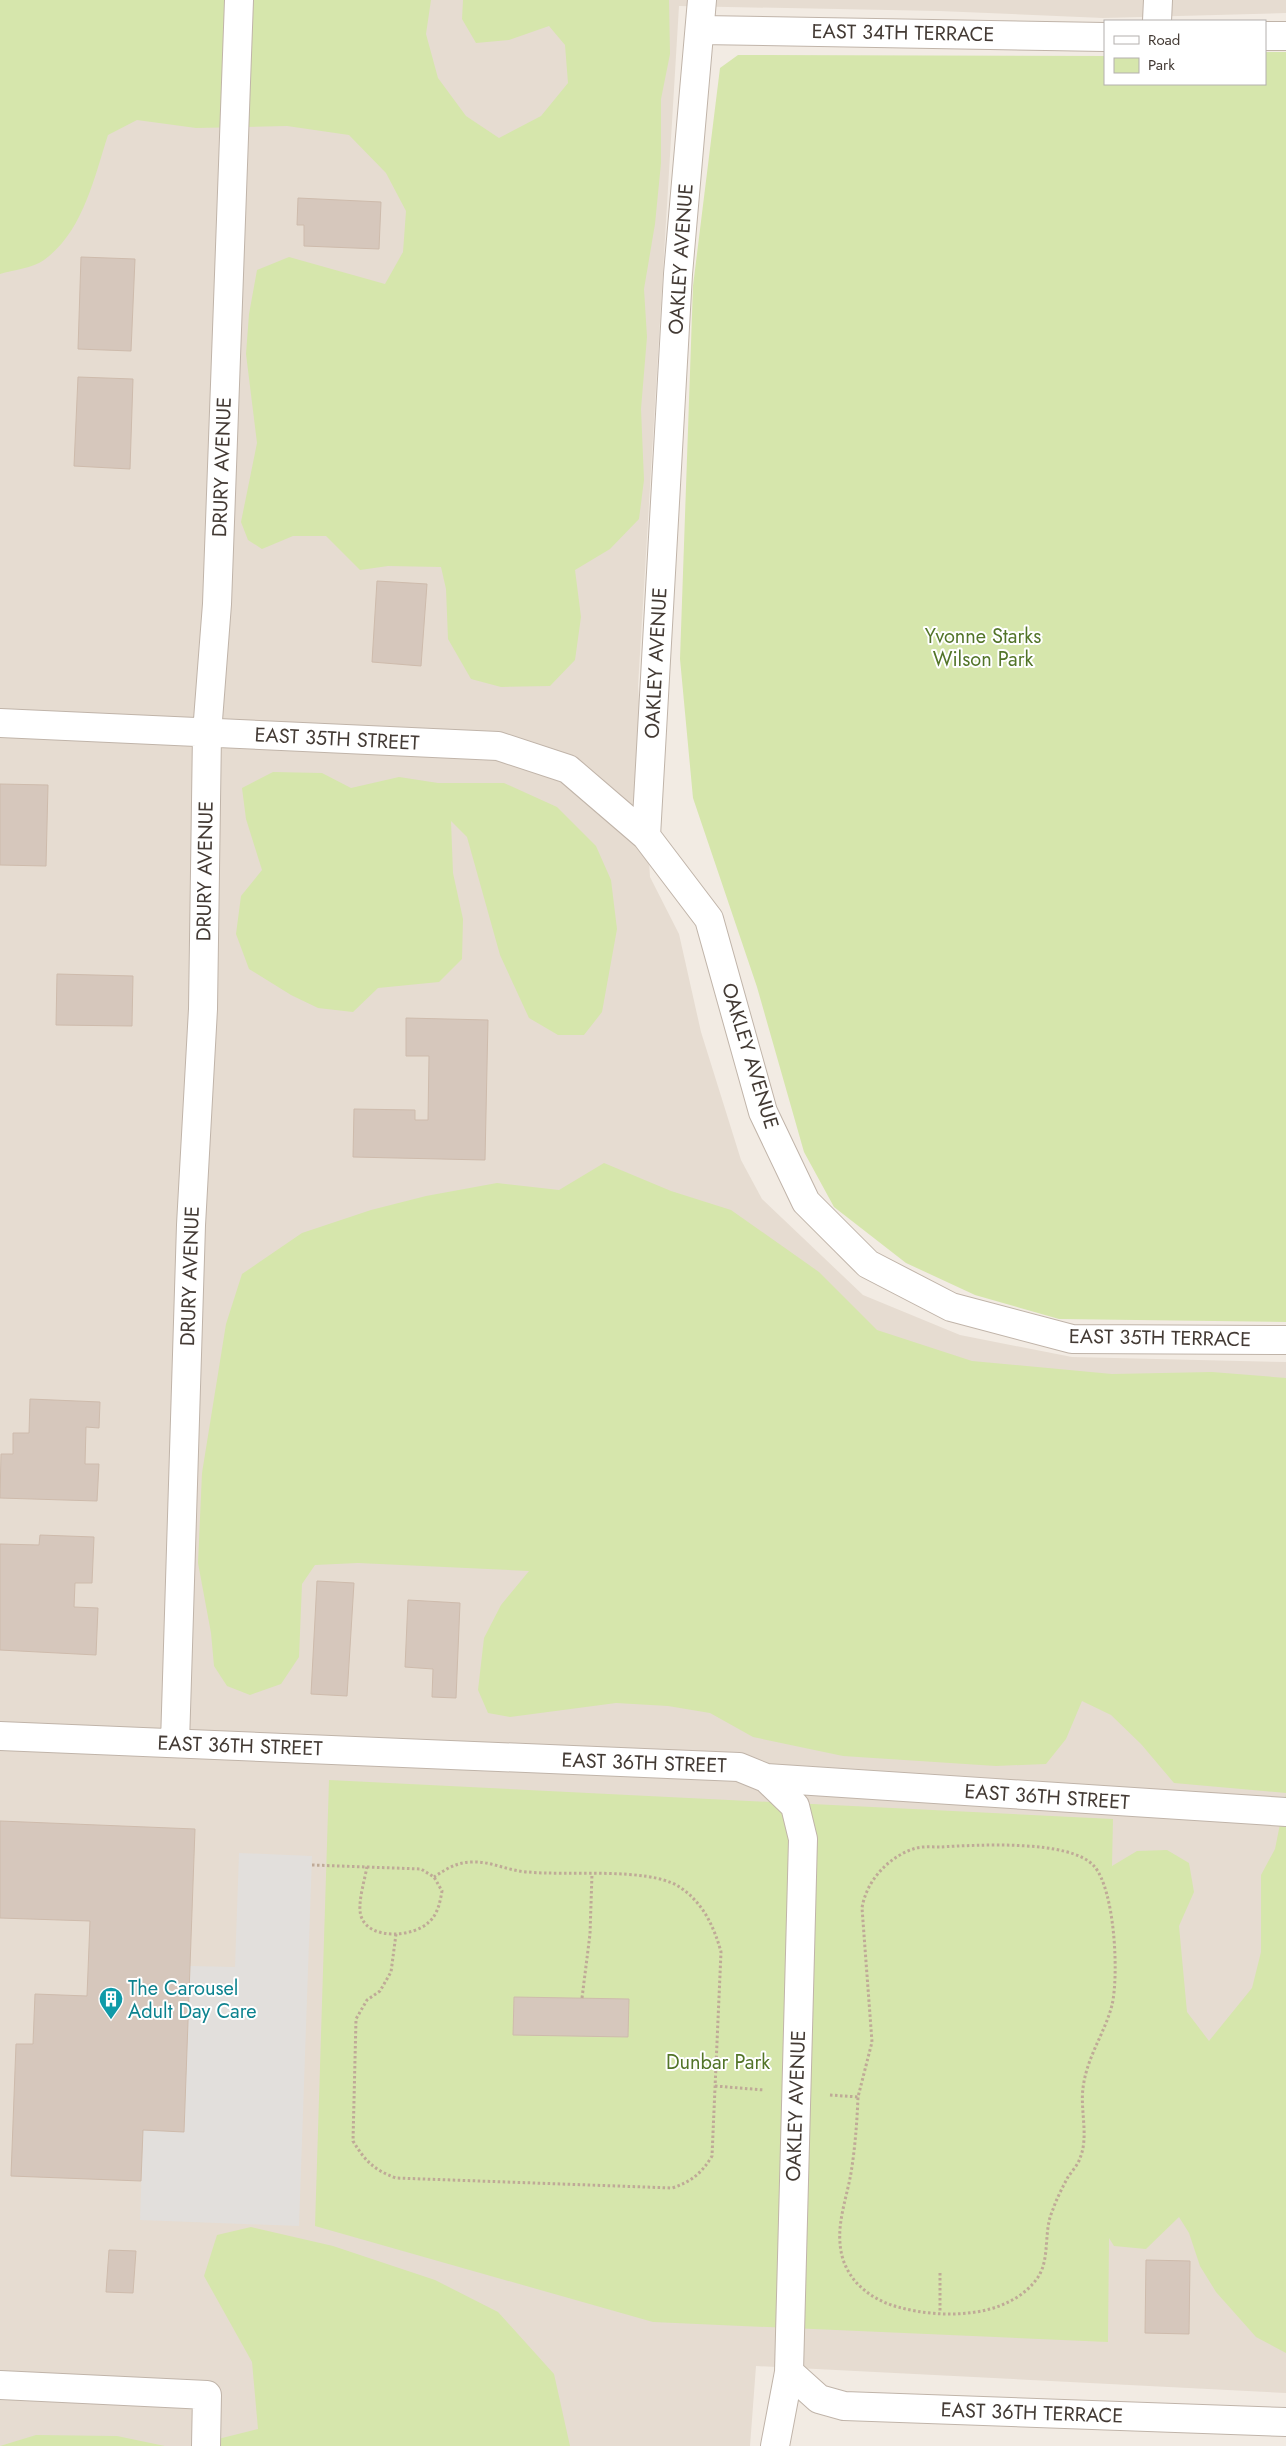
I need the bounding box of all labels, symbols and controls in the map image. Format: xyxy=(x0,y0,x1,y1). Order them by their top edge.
street label: EAST 34TH TERRACE xyxy=(811,17,995,49)
legend xyxy=(1104,20,1266,85)
text: Road xyxy=(1148,29,1180,51)
text: Park xyxy=(1148,54,1175,76)
street label: OAKLEY AVENUE xyxy=(661,183,701,335)
street label: DRURY AVENUE xyxy=(205,396,239,538)
street label: OAKLEY AVENUE xyxy=(638,587,674,739)
park label: Yvonne Starks Wilson Park xyxy=(925,622,1041,674)
street label: EAST 35TH STREET xyxy=(254,720,421,758)
street label: DRURY AVENUE xyxy=(189,801,221,941)
street label: OAKLEY AVENUE xyxy=(714,979,786,1133)
street label: DRURY AVENUE xyxy=(173,1205,207,1347)
street label: EAST 35TH TERRACE xyxy=(1069,1322,1251,1354)
street label: EAST 36TH STREET xyxy=(157,1729,324,1763)
street label: EAST 36TH STREET xyxy=(561,1746,728,1780)
street label: EAST 36TH STREET xyxy=(964,1777,1131,1817)
place label: The Carousel Adult Day Care xyxy=(128,1974,257,2026)
building icon: The Carousel Adult Day Care xyxy=(98,1986,124,2020)
street label: OAKLEY AVENUE xyxy=(779,2030,813,2182)
park label: Dunbar Park xyxy=(666,2048,770,2077)
street label: EAST 36TH TERRACE xyxy=(940,2395,1124,2431)

